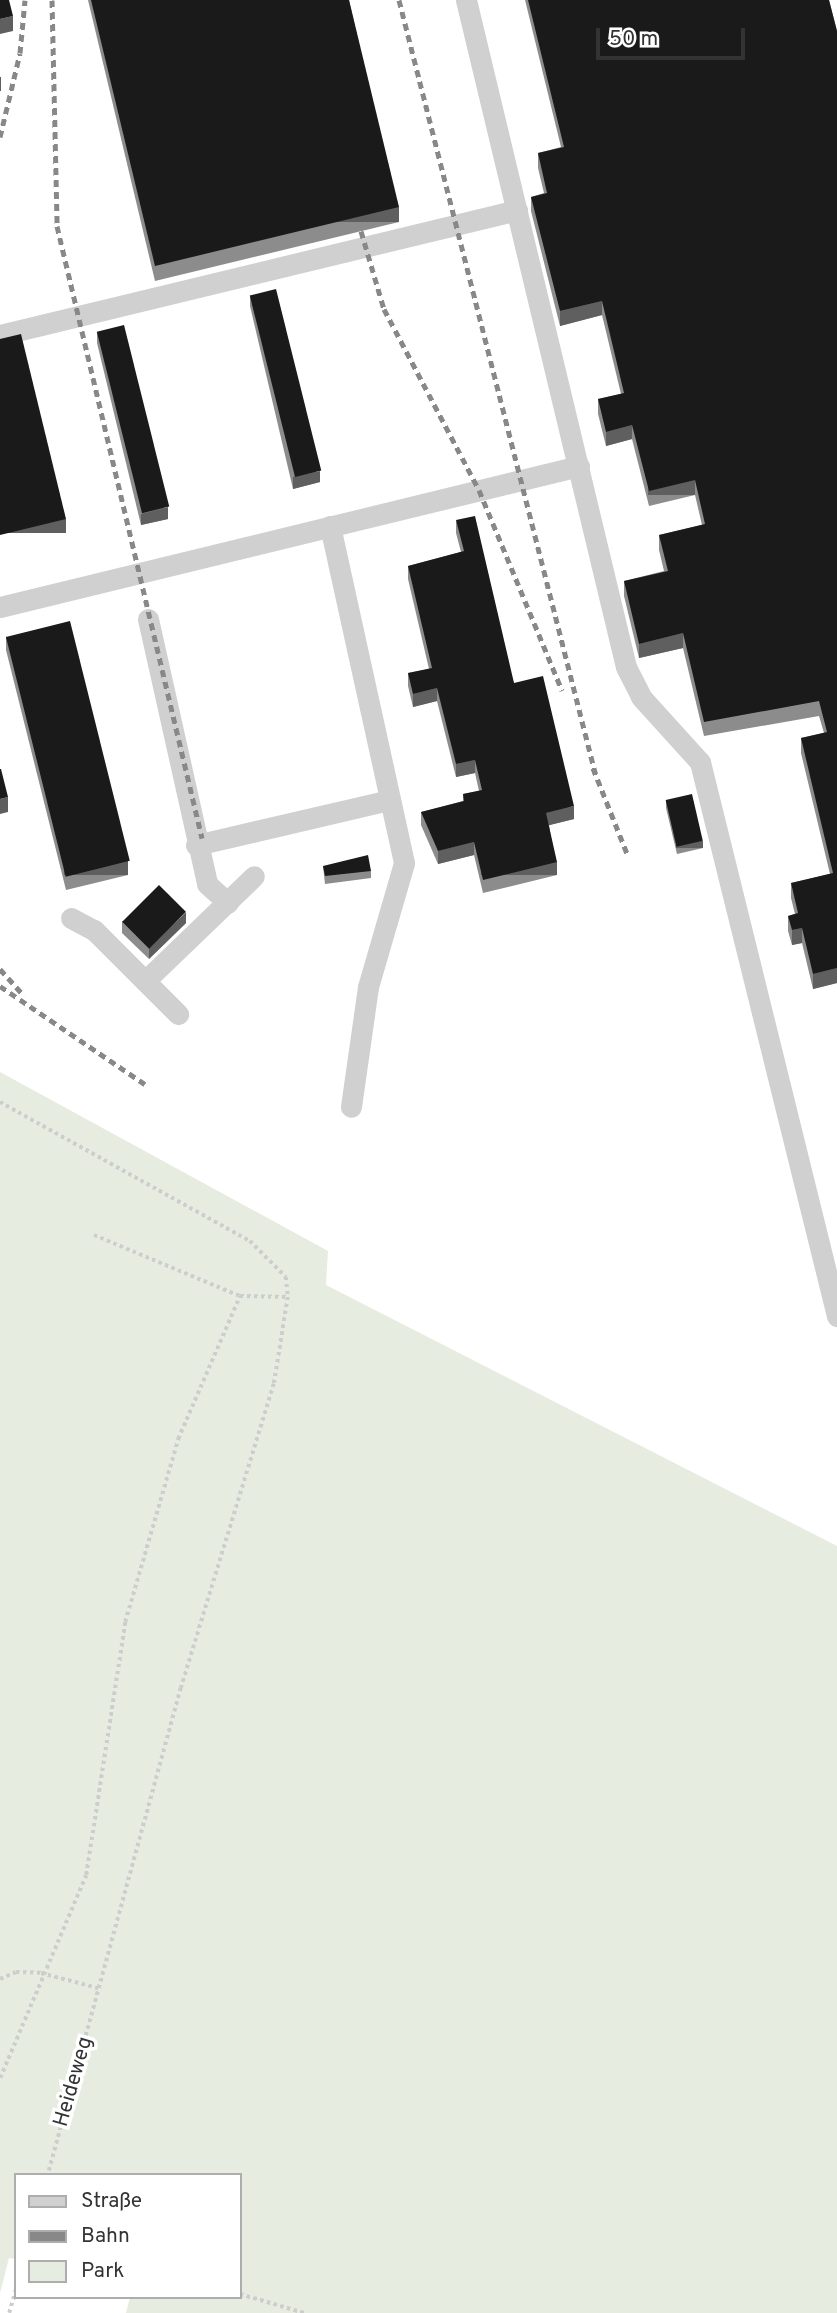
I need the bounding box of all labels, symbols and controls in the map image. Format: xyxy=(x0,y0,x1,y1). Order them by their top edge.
scale bar xyxy=(599,14,748,58)
text: 50 m xyxy=(609,26,658,53)
street label: Heideweg xyxy=(49,2034,99,2130)
legend xyxy=(14,2173,242,2299)
text: Straße xyxy=(81,2188,142,2215)
text: Bahn xyxy=(81,2223,130,2250)
text: Park xyxy=(81,2258,124,2285)

